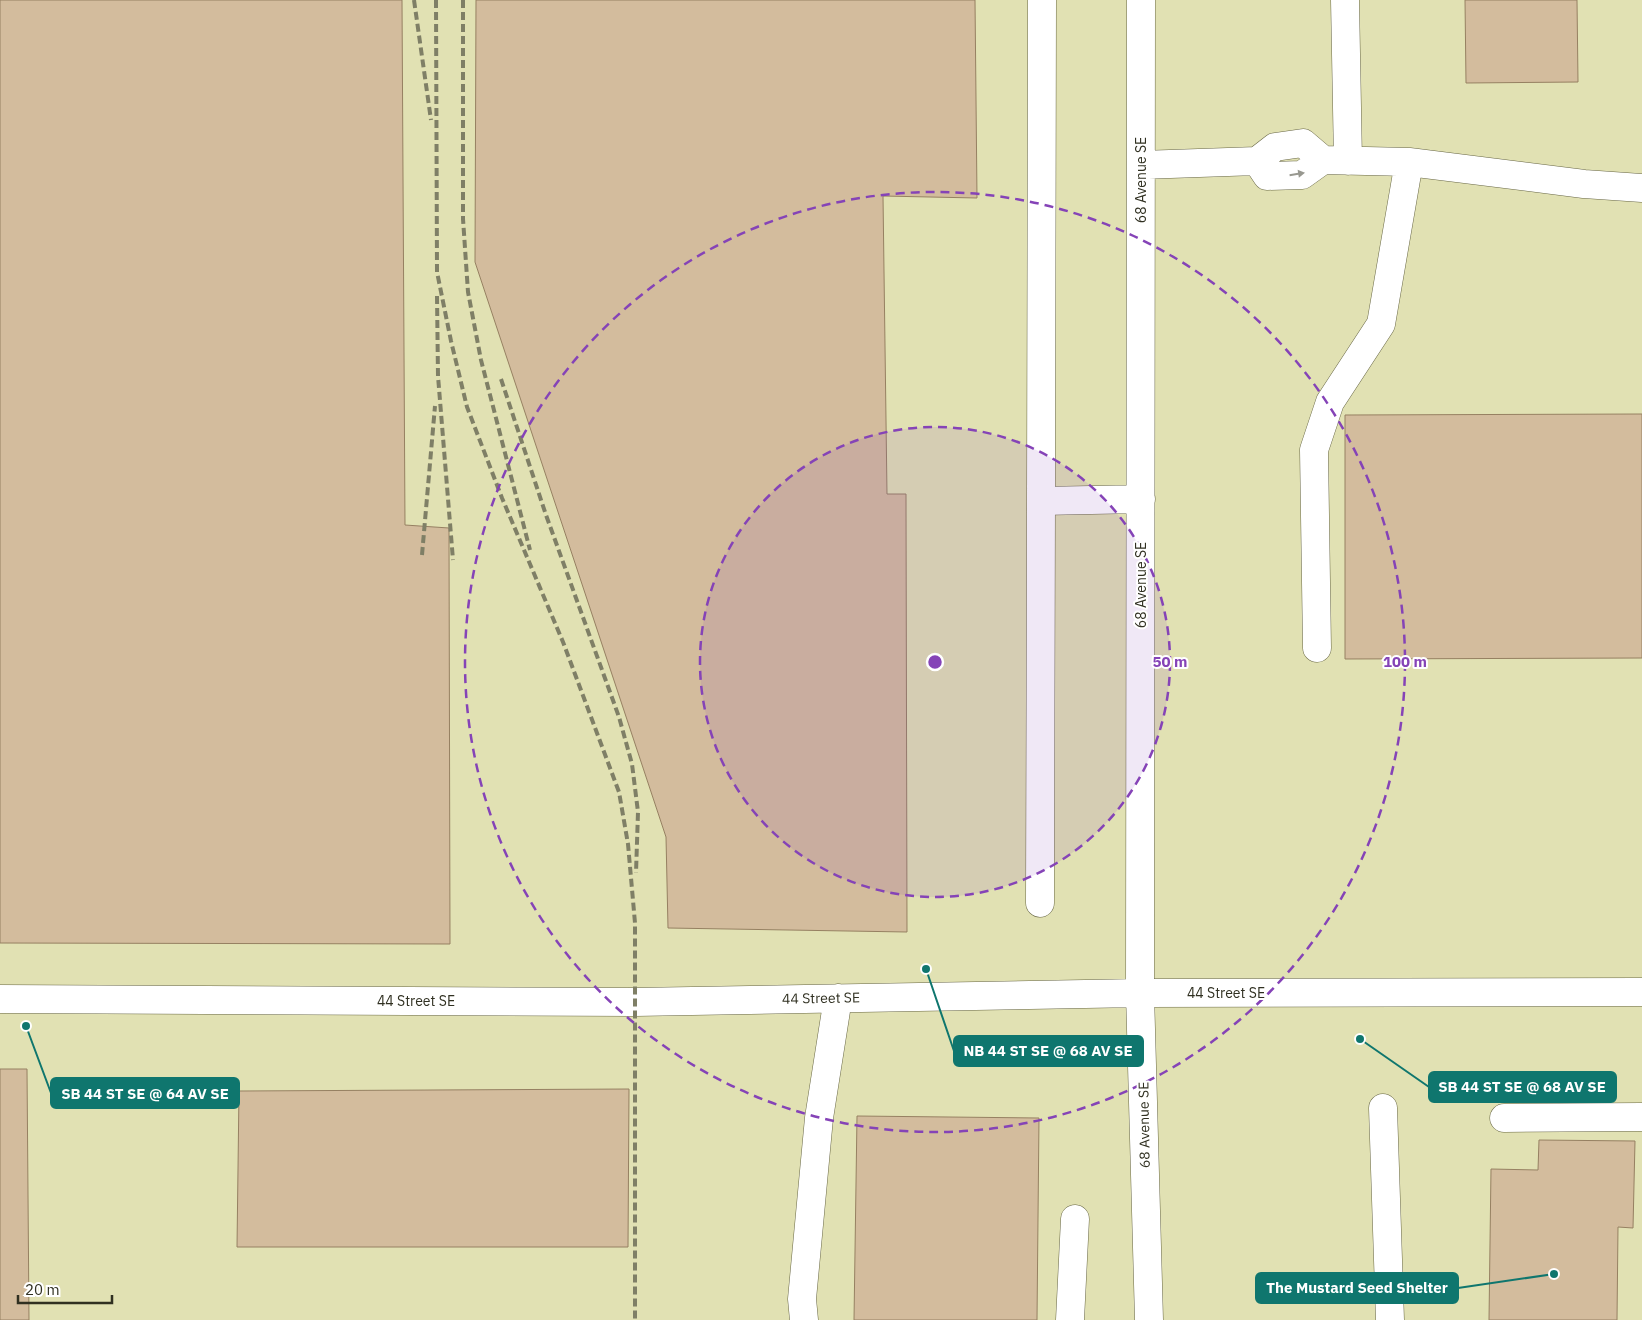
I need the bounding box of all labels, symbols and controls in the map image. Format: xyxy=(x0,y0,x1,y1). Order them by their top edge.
street label: 68 Avenue SE xyxy=(1132,137,1150,223)
one-way arrow xyxy=(1289,170,1305,178)
street label: 68 Avenue SE xyxy=(1132,542,1150,628)
text: 50 m xyxy=(1153,652,1187,671)
text: 100 m xyxy=(1383,652,1427,671)
centre of rings xyxy=(926,653,944,671)
street label: 44 Street SE xyxy=(1187,984,1265,1002)
street label: 44 Street SE xyxy=(782,988,860,1008)
street label: 44 Street SE xyxy=(377,992,455,1010)
callout: NB 44 ST SE @ 68 AV SE xyxy=(954,1036,1143,1066)
text: NB 44 ST SE @ 68 AV SE xyxy=(963,1041,1133,1060)
callout: SB 44 ST SE @ 68 AV SE xyxy=(1429,1072,1616,1102)
text: SB 44 ST SE @ 68 AV SE xyxy=(1438,1077,1606,1096)
callout: SB 44 ST SE @ 64 AV SE xyxy=(51,1078,239,1108)
street label: 68 Avenue SE xyxy=(1134,1082,1154,1168)
text: SB 44 ST SE @ 64 AV SE xyxy=(61,1084,229,1103)
scale bar xyxy=(18,1272,111,1304)
callout: The Mustard Seed Shelter xyxy=(1256,1273,1458,1303)
text: The Mustard Seed Shelter xyxy=(1266,1278,1448,1297)
text: 20 m xyxy=(25,1280,60,1299)

